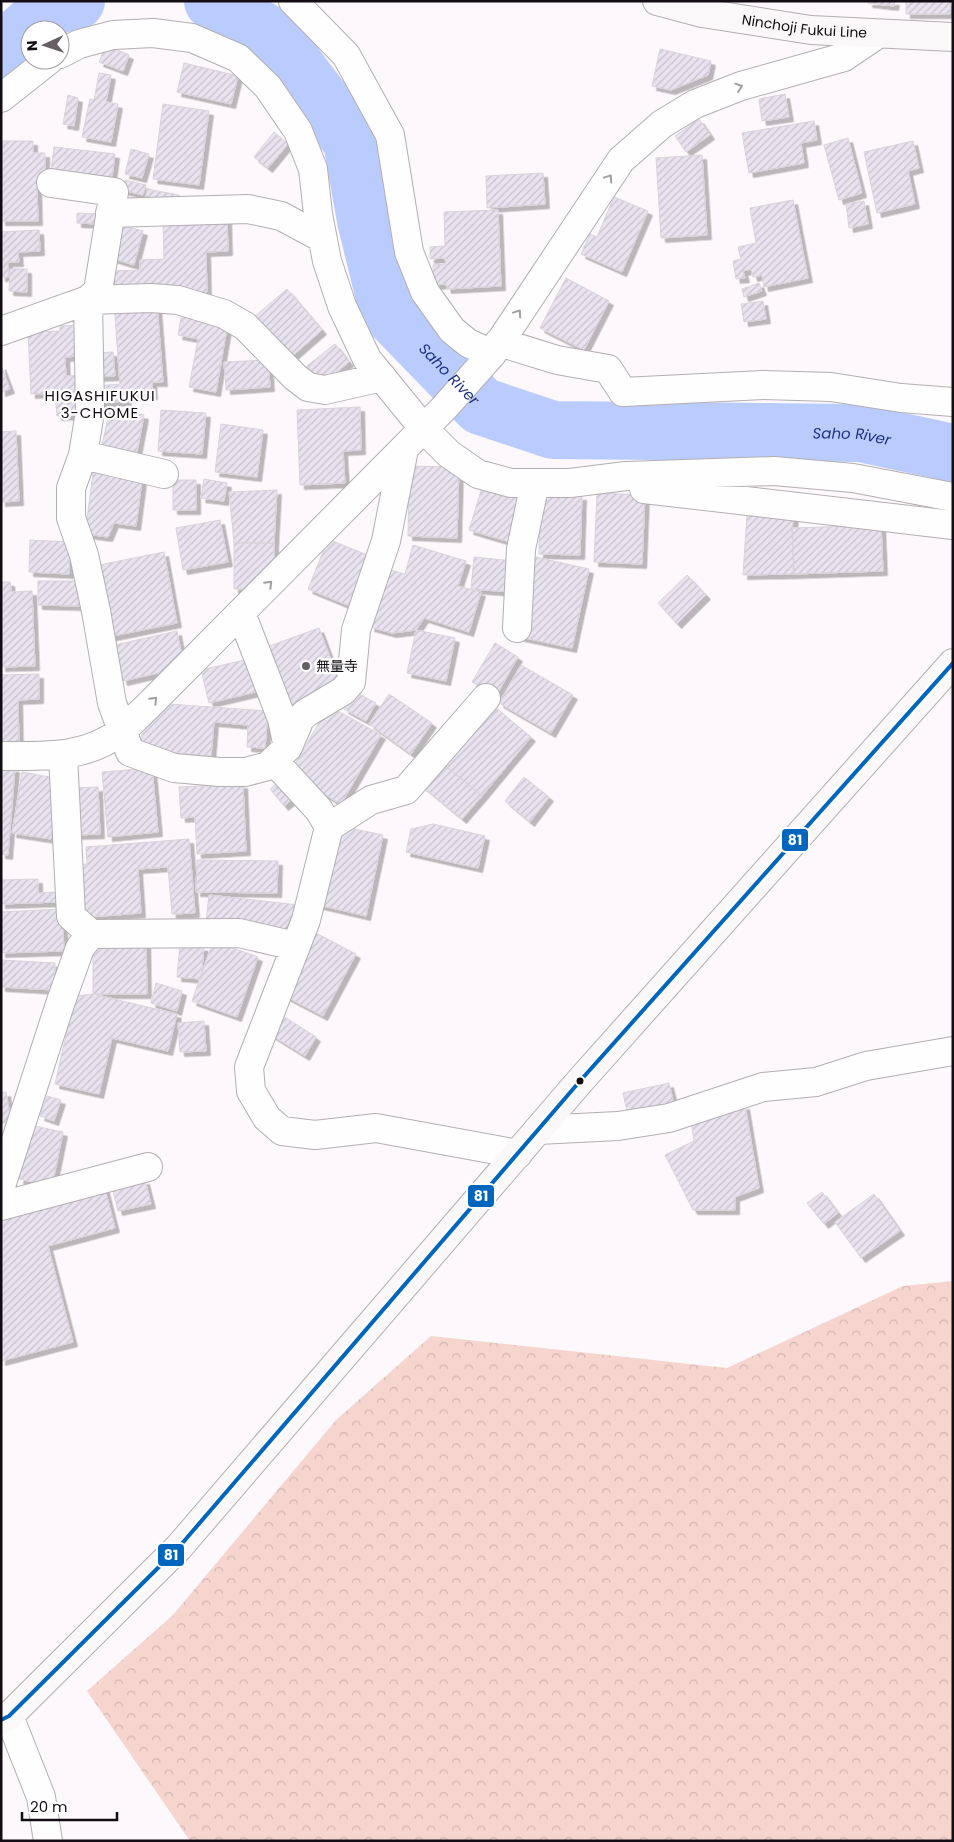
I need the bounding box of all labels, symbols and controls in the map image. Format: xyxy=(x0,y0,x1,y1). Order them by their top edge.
street label: Ninchoji Fukui Line xyxy=(740,9,868,43)
north arrow xyxy=(20,20,70,70)
text: N xyxy=(22,40,42,51)
one-way arrow xyxy=(735,83,743,93)
one-way arrow xyxy=(603,175,612,184)
one-way arrow xyxy=(512,310,522,319)
water label: Saho River xyxy=(415,338,485,409)
district label: HIGASHIFUKUI 3-CHOME xyxy=(44,385,156,423)
water label: Saho River xyxy=(813,422,893,450)
one-way arrow xyxy=(263,581,272,590)
place label: 無量寺 xyxy=(316,656,358,676)
marker: 無量寺 xyxy=(300,660,312,672)
one-way arrow xyxy=(149,696,158,705)
line badge: 81 xyxy=(781,828,809,852)
text: 81 xyxy=(788,830,802,850)
unlabelled marker xyxy=(575,1076,585,1086)
line badge: 81 xyxy=(467,1184,495,1208)
text: 81 xyxy=(474,1186,488,1206)
line badge: 81 xyxy=(157,1543,185,1567)
text: 81 xyxy=(164,1545,178,1565)
scale bar xyxy=(22,1790,118,1822)
text: 20 m xyxy=(30,1796,68,1817)

